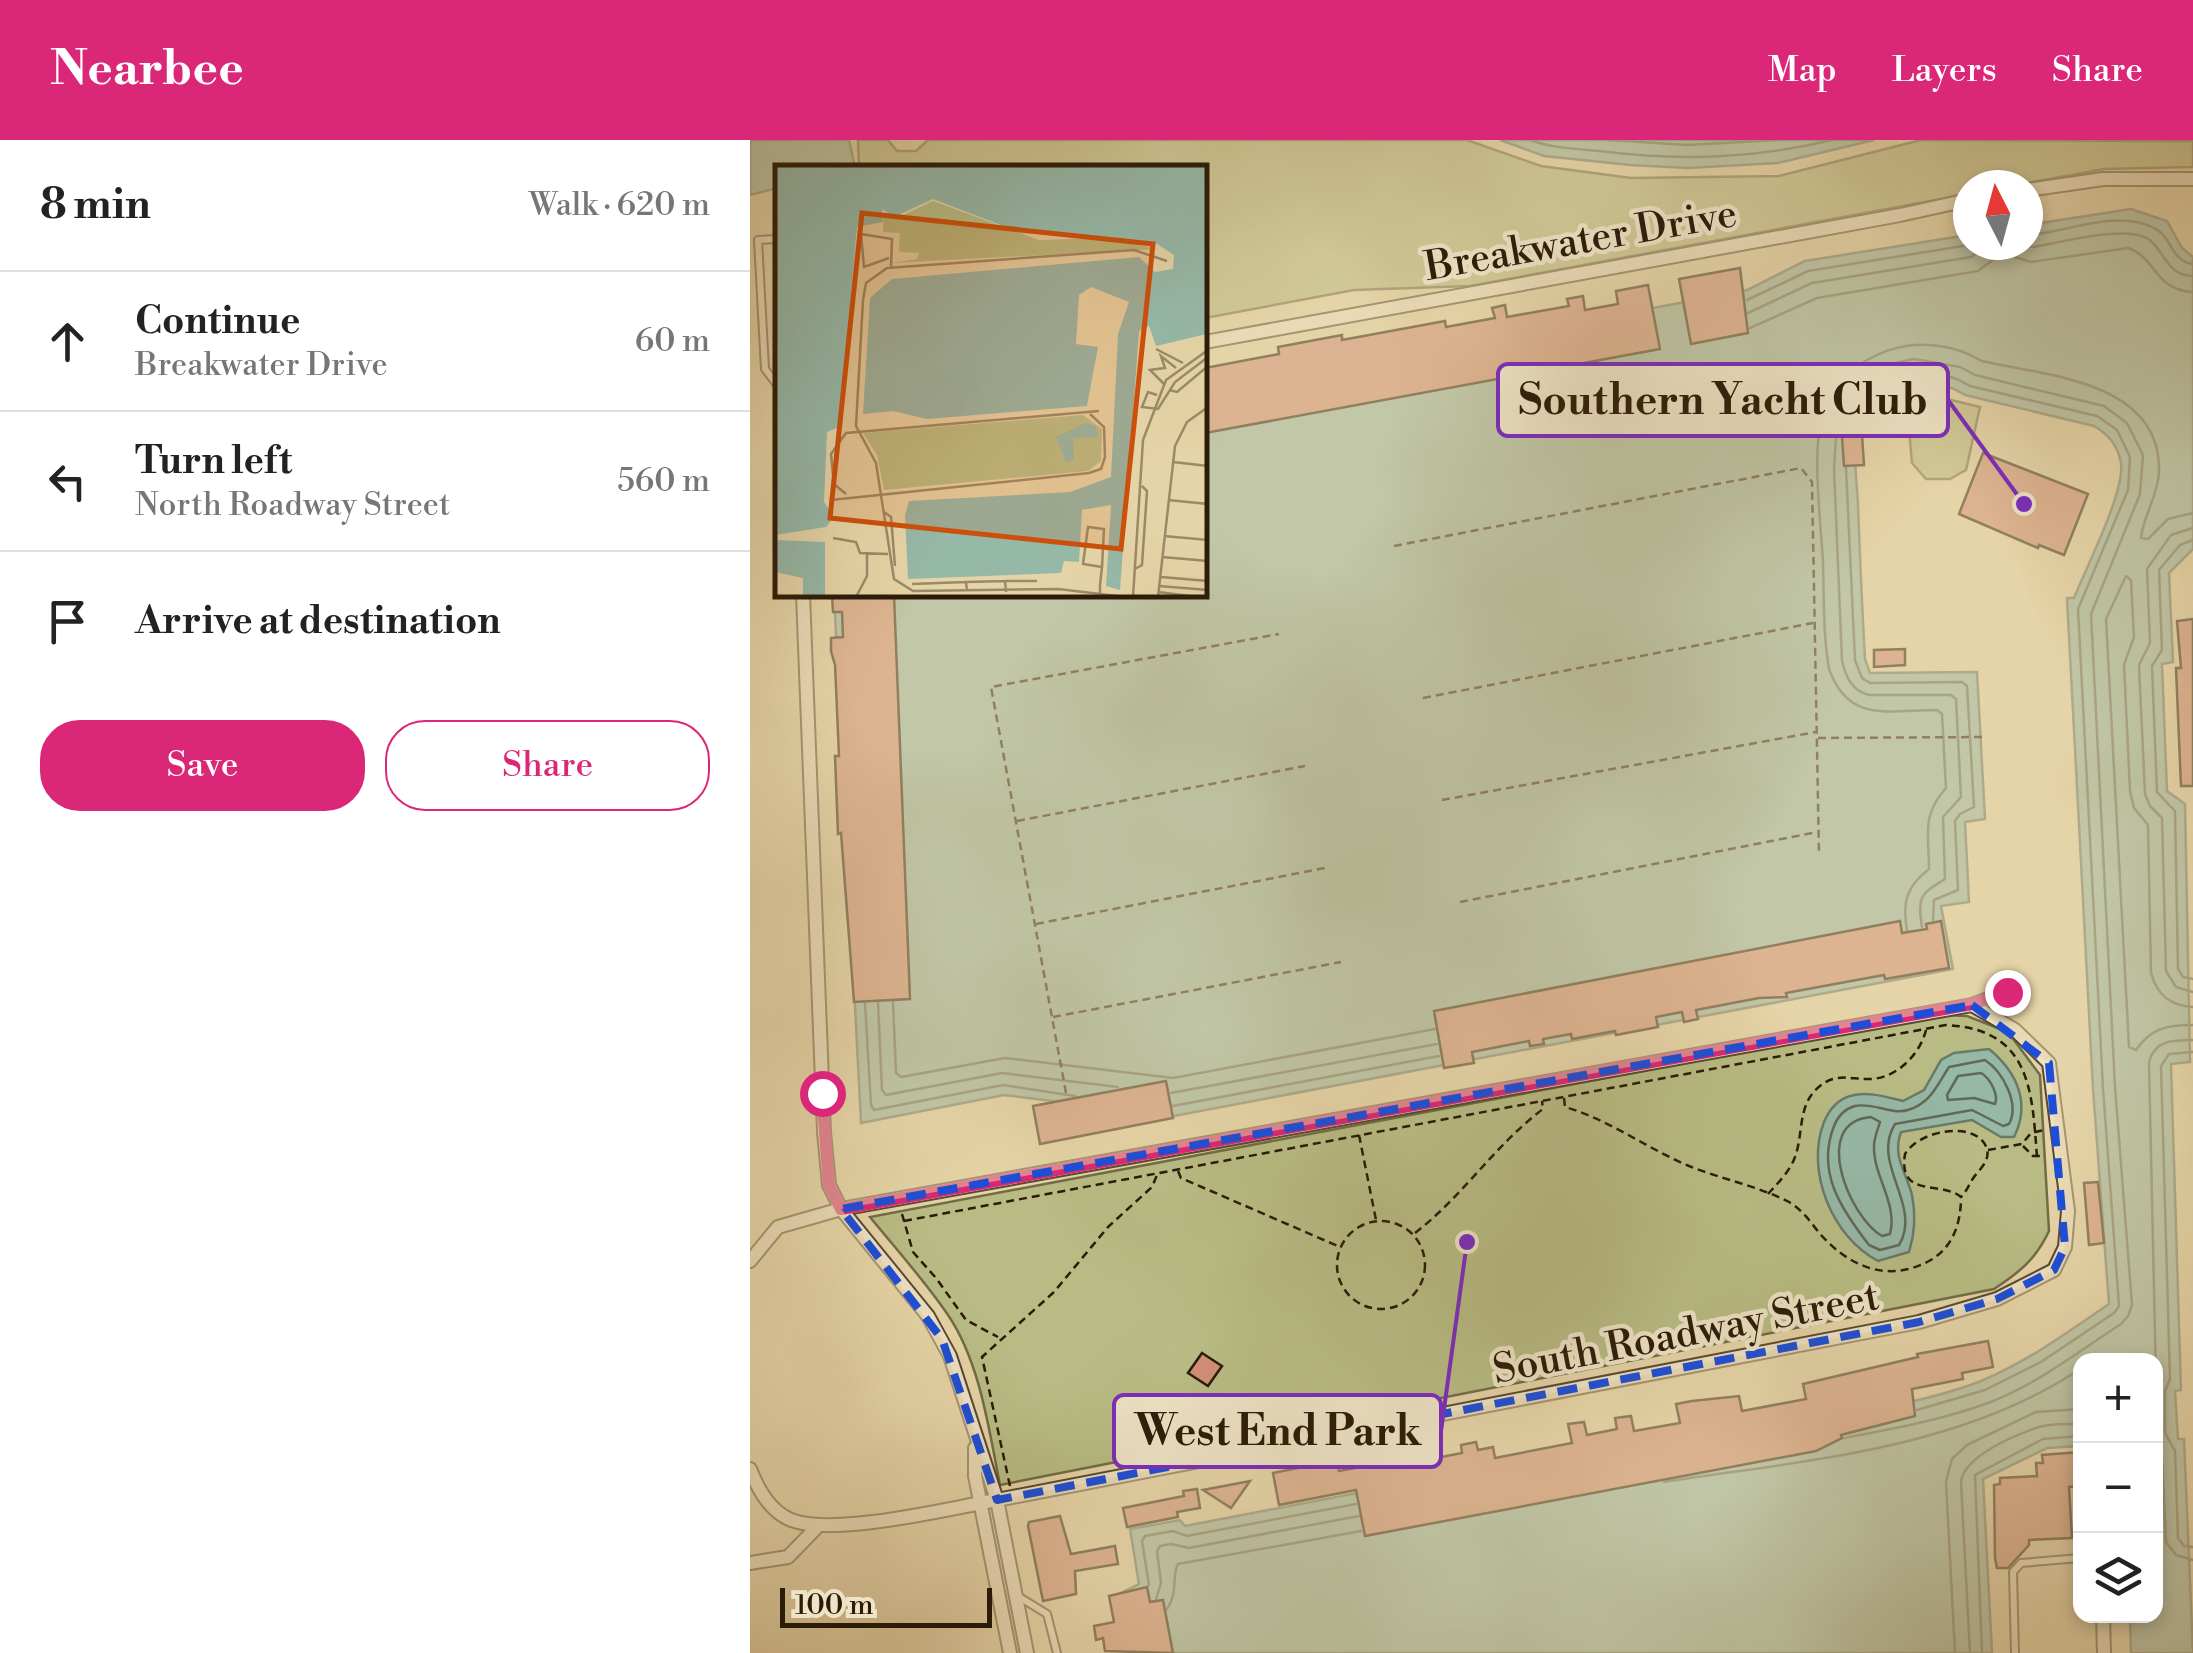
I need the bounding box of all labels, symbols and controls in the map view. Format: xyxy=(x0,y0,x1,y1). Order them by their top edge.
text: Nearbee xyxy=(50,40,244,100)
text: Map xyxy=(1768,49,1837,92)
text: Layers xyxy=(1892,49,1997,92)
text: Share xyxy=(2052,49,2143,92)
inset map xyxy=(775,165,1208,598)
north arrow xyxy=(1953,170,2043,260)
text: 8 min xyxy=(40,179,151,232)
text: Walk · 620 m xyxy=(529,185,710,225)
street label: Breakwater Drive xyxy=(1420,189,1741,293)
text: Continue xyxy=(135,298,300,345)
icon: ahead xyxy=(40,314,95,369)
text: 60 m xyxy=(635,321,710,361)
text: Breakwater Drive xyxy=(135,345,388,385)
callout: Southern Yacht Club xyxy=(1498,364,1948,436)
text: Southern Yacht Club xyxy=(1518,375,1928,428)
text: Turn left xyxy=(135,438,292,485)
icon: left xyxy=(40,454,95,509)
text: 560 m xyxy=(617,461,710,501)
text: North Roadway Street xyxy=(135,485,450,525)
icon: arrive xyxy=(40,594,95,649)
text: Arrive at destination xyxy=(135,598,501,645)
button: Save xyxy=(40,720,365,811)
button: Share xyxy=(385,720,710,811)
route end xyxy=(1985,970,2031,1016)
route start xyxy=(800,1071,846,1117)
street label: South Roadway Street xyxy=(1489,1272,1883,1397)
map controls xyxy=(2073,1353,2163,1623)
button: + xyxy=(2073,1353,2163,1443)
callout: West End Park xyxy=(1114,1395,1441,1467)
text: West End Park xyxy=(1134,1406,1422,1459)
button: − xyxy=(2073,1443,2163,1533)
button: layers xyxy=(2073,1533,2163,1623)
scale bar xyxy=(780,1583,992,1628)
text: 100 m xyxy=(795,1588,874,1623)

